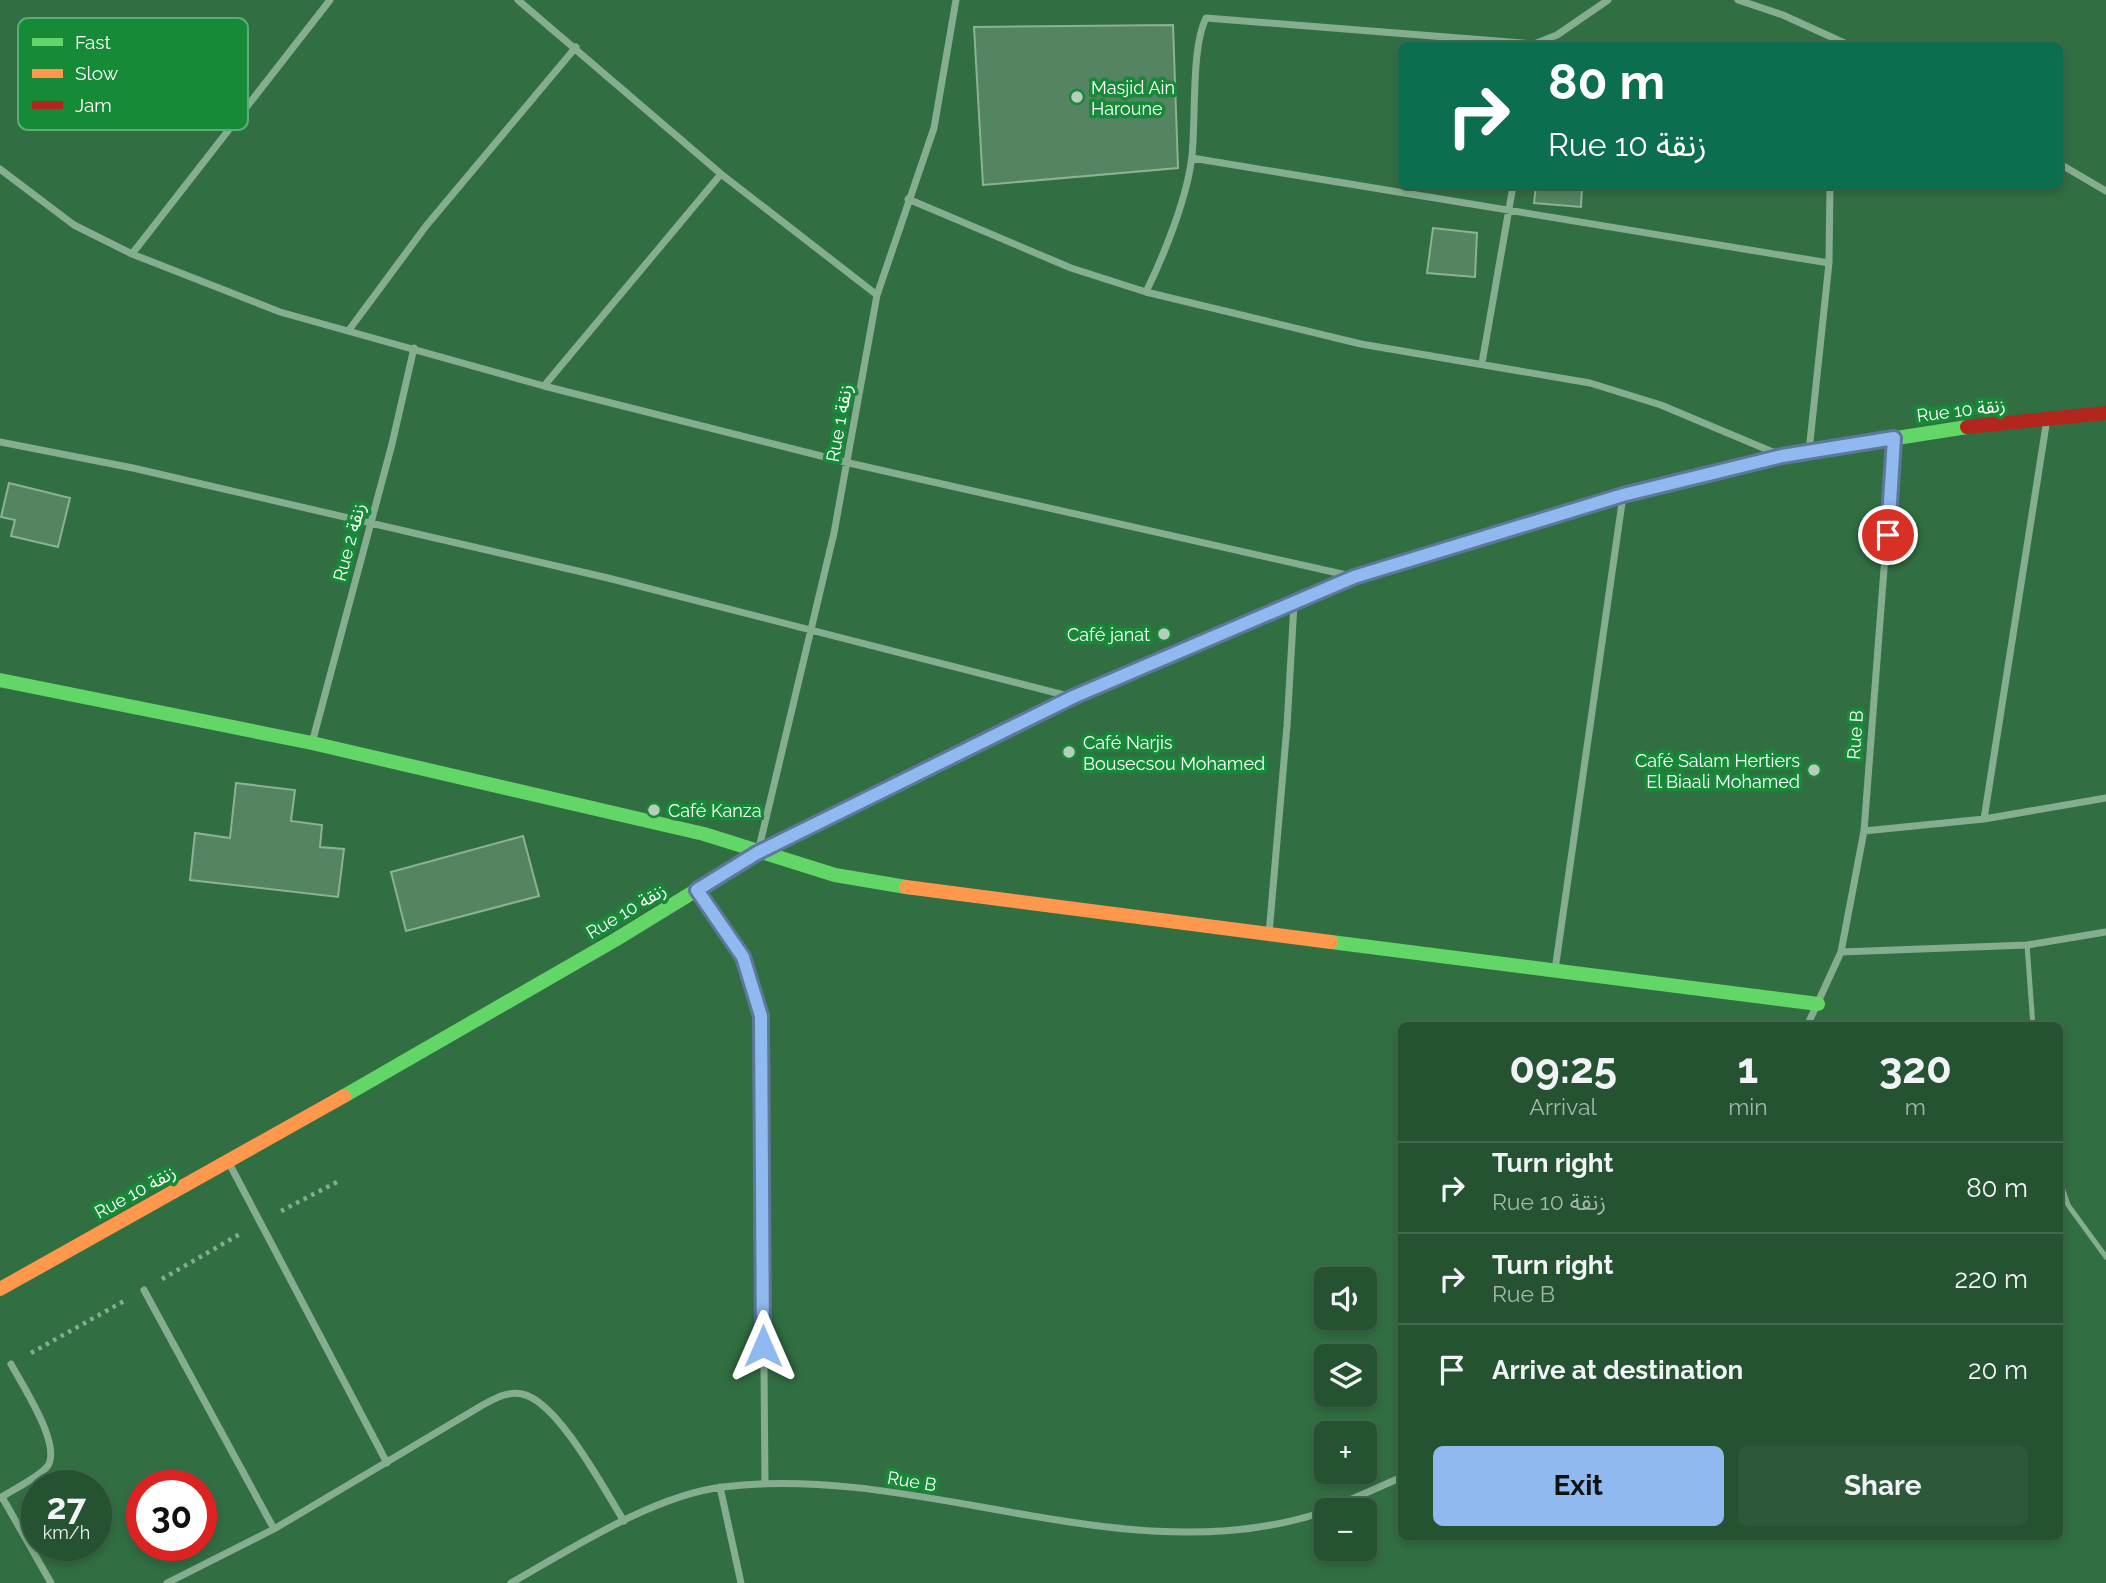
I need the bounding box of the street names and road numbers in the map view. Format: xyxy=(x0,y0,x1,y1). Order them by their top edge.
street label: Rue 1 زنقة xyxy=(822,383,857,464)
street label: Rue 10 زنقة xyxy=(1915,394,2007,427)
street label: Rue 2 زنقة xyxy=(329,501,370,584)
street label: Rue B xyxy=(1843,710,1867,760)
street label: Rue 10 زنقة xyxy=(582,879,670,944)
street label: Rue 10 زنقة xyxy=(91,1161,180,1224)
street label: Rue B xyxy=(886,1467,938,1495)

